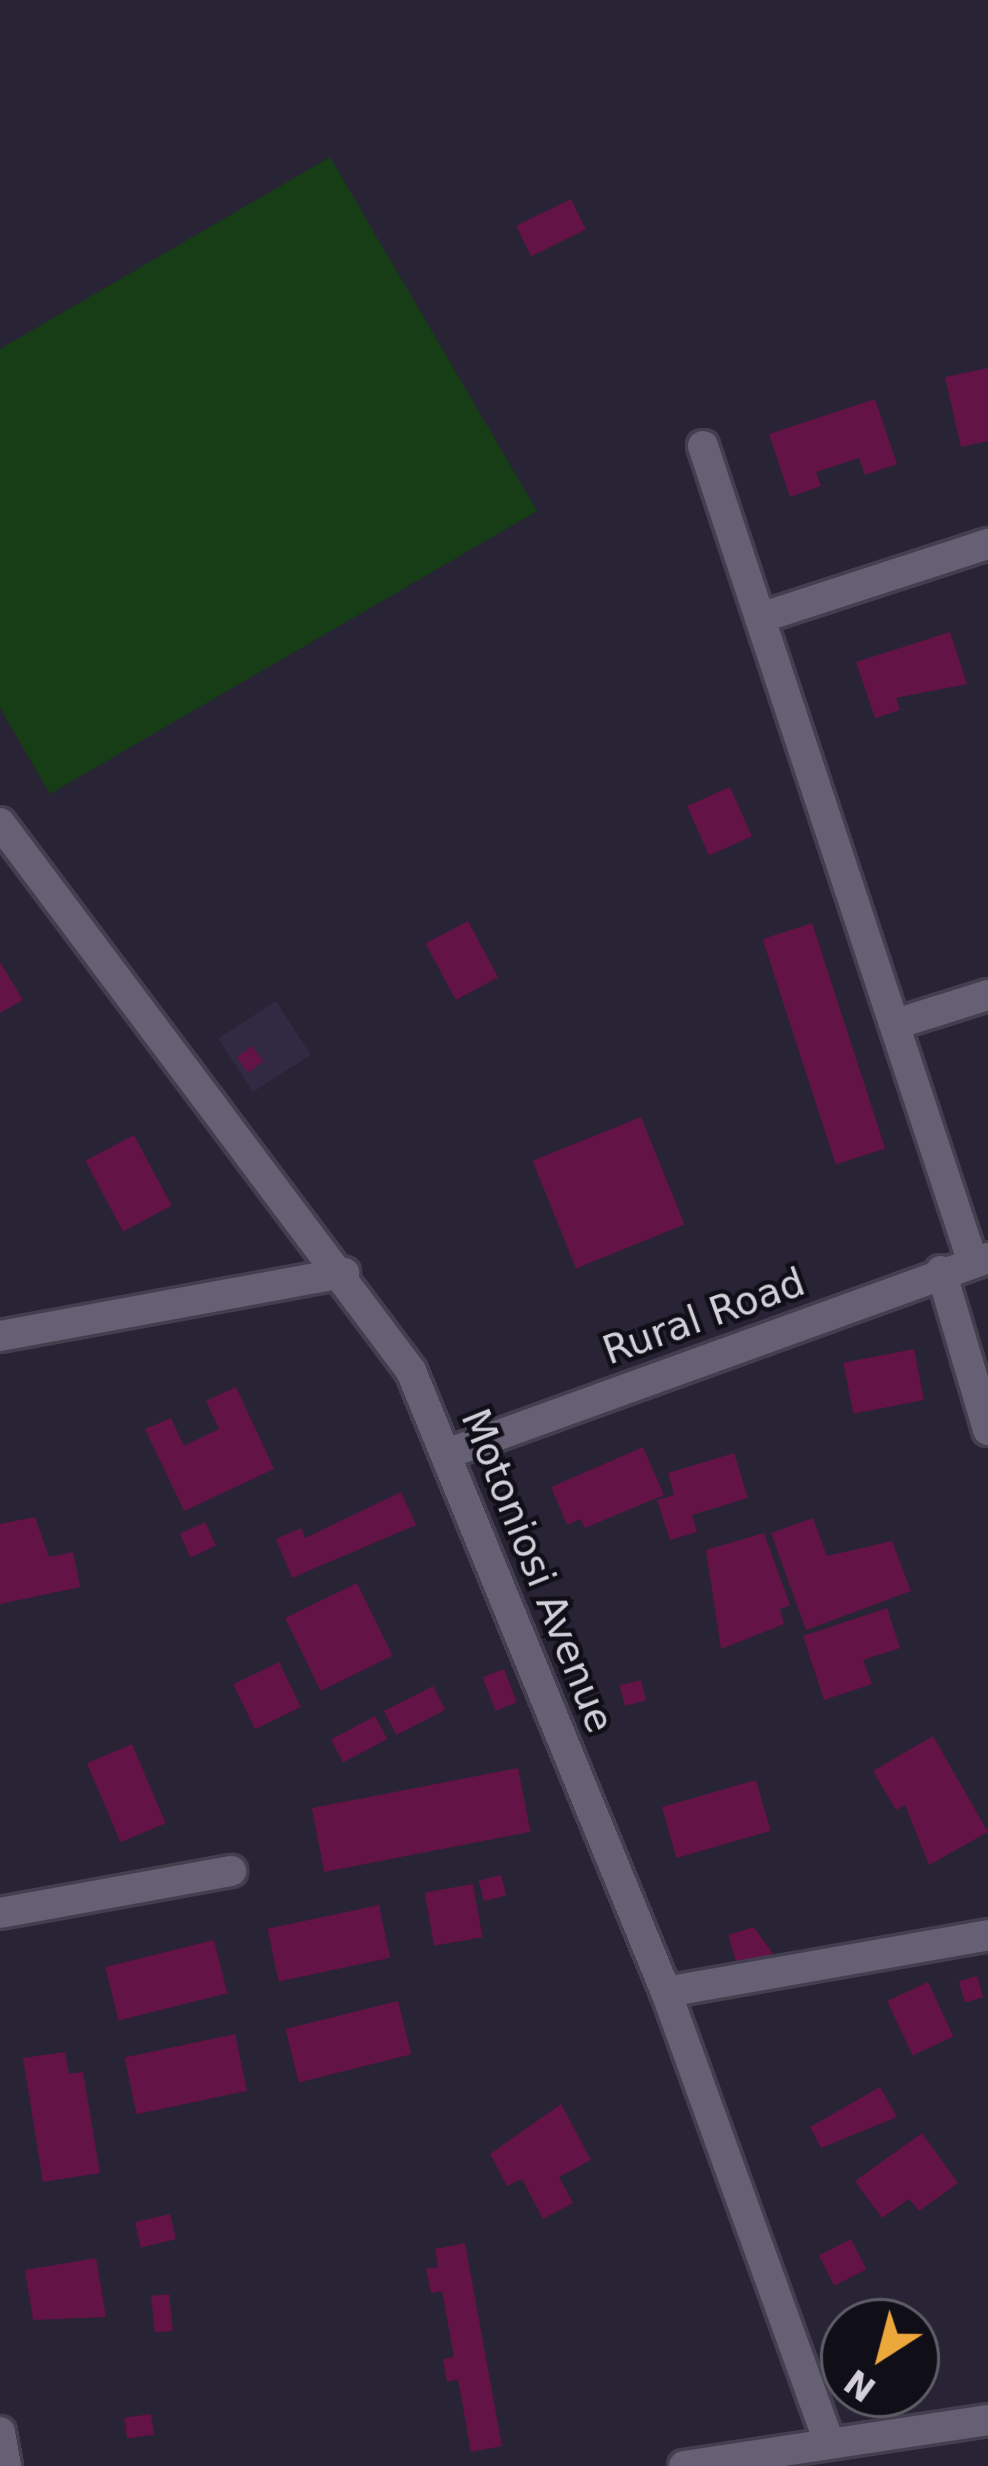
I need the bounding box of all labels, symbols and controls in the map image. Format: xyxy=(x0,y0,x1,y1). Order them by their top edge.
street label: Rural Road xyxy=(597,1259,811,1375)
street label: Motoniosi Avenue xyxy=(451,1403,623,1739)
north arrow xyxy=(820,2298,940,2418)
text: N xyxy=(838,2361,883,2409)

